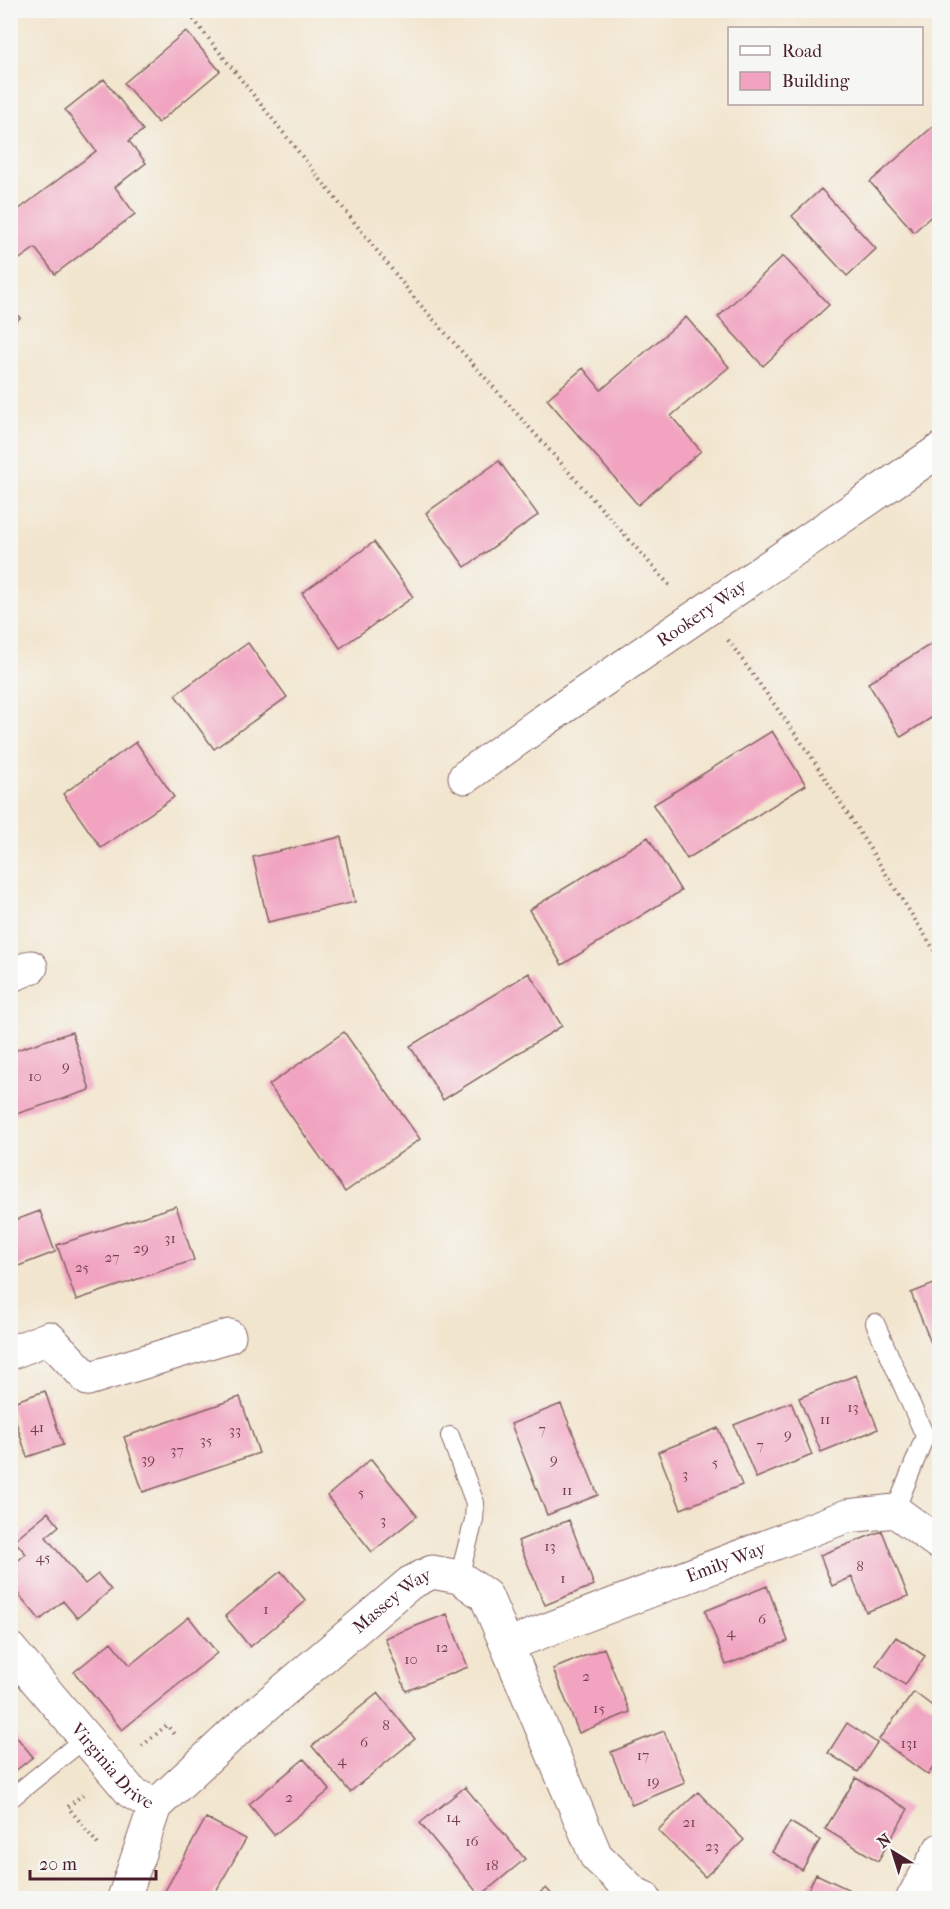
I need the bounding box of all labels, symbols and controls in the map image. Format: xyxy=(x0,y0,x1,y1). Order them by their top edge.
legend xyxy=(728,27,923,105)
text: Road xyxy=(782,41,822,62)
text: Building xyxy=(782,71,850,92)
street label: Rookery Way xyxy=(653,574,752,651)
house number: 9 xyxy=(62,1057,70,1075)
house number: 10 xyxy=(28,1067,42,1085)
house number: 31 xyxy=(164,1229,176,1247)
house number: 29 xyxy=(133,1239,149,1257)
house number: 27 xyxy=(105,1248,119,1266)
house number: 25 xyxy=(75,1258,89,1276)
house number: 13 xyxy=(847,1398,859,1416)
house number: 11 xyxy=(820,1410,830,1428)
house number: 41 xyxy=(30,1418,44,1436)
house number: 7 xyxy=(538,1420,546,1438)
house number: 33 xyxy=(229,1421,241,1439)
house number: 9 xyxy=(784,1425,792,1443)
house number: 35 xyxy=(200,1431,212,1449)
house number: 7 xyxy=(756,1436,764,1454)
house number: 37 xyxy=(170,1441,184,1459)
house number: 39 xyxy=(141,1450,155,1468)
house number: 9 xyxy=(550,1450,558,1468)
house number: 5 xyxy=(712,1453,718,1471)
house number: 3 xyxy=(682,1465,688,1483)
house number: 11 xyxy=(562,1481,572,1499)
house number: 5 xyxy=(358,1483,364,1501)
house number: 3 xyxy=(380,1511,386,1529)
house number: 13 xyxy=(544,1537,556,1555)
street label: Emily Way xyxy=(683,1537,770,1587)
house number: 45 xyxy=(36,1548,50,1566)
house number: 8 xyxy=(856,1557,864,1575)
street label: Massey Way xyxy=(348,1563,436,1638)
house number: 1 xyxy=(560,1569,566,1587)
house number: 1 xyxy=(263,1600,269,1618)
house number: 6 xyxy=(758,1610,767,1628)
house number: 4 xyxy=(727,1623,737,1641)
house number: 12 xyxy=(435,1638,449,1656)
house number: 10 xyxy=(404,1650,418,1668)
house number: 2 xyxy=(582,1667,590,1685)
house number: 15 xyxy=(593,1699,605,1717)
house number: 8 xyxy=(382,1716,390,1734)
street label: Virginia Drive xyxy=(66,1718,158,1813)
house number: 6 xyxy=(360,1733,369,1751)
house number: 131 xyxy=(901,1734,917,1752)
house number: 17 xyxy=(637,1746,649,1764)
house number: 4 xyxy=(338,1751,348,1769)
house number: 19 xyxy=(646,1772,660,1790)
house number: 2 xyxy=(285,1788,293,1806)
house number: 14 xyxy=(446,1808,461,1826)
house number: 21 xyxy=(682,1813,696,1831)
north arrow xyxy=(863,1822,923,1882)
text: N xyxy=(873,1829,895,1852)
house number: 16 xyxy=(465,1832,480,1850)
house number: 23 xyxy=(705,1837,719,1855)
scale bar xyxy=(30,1843,156,1881)
text: 20 m xyxy=(39,1854,77,1875)
house number: 18 xyxy=(486,1856,498,1874)

